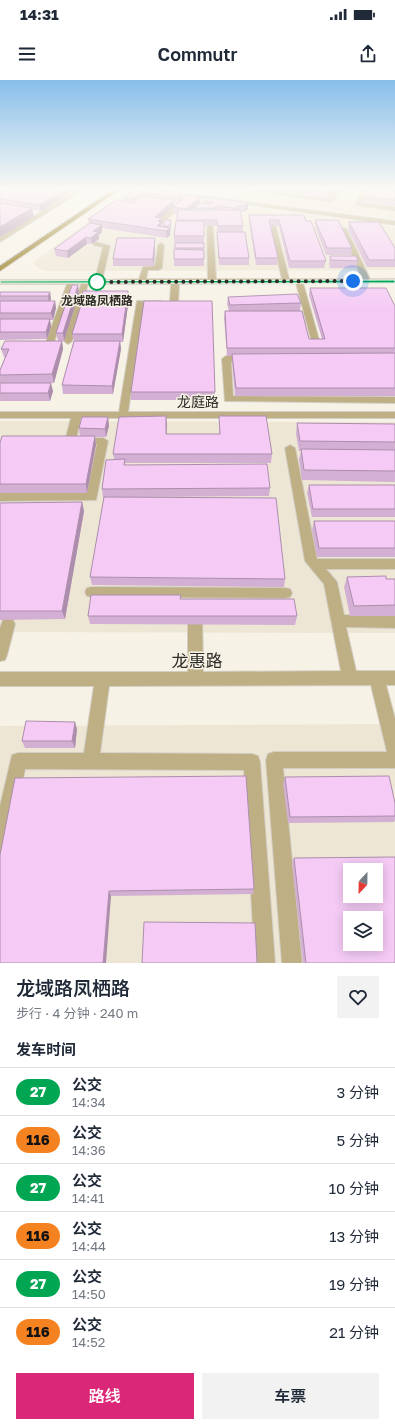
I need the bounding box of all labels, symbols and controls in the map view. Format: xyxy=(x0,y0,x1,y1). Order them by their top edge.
text: 14:31 xyxy=(20,5,59,23)
icon: menu xyxy=(16,43,38,65)
text: Commutr xyxy=(158,43,237,65)
icon: share xyxy=(357,43,379,65)
your location xyxy=(343,271,363,291)
marker: 龙域路凤栖路 xyxy=(88,273,106,291)
place label: 龙域路凤栖路 xyxy=(61,293,133,308)
street label: 龙庭路 xyxy=(177,393,219,410)
street label: 龙惠路 xyxy=(172,650,223,671)
north arrow xyxy=(343,863,383,903)
map controls xyxy=(343,863,383,951)
button: layers xyxy=(343,911,383,951)
text: 龙域路凤栖路 xyxy=(16,976,130,999)
button: heart xyxy=(337,976,379,1018)
text: 步行 · 4 分钟 · 240 m xyxy=(16,1005,138,1021)
text: 发车时间 xyxy=(16,1040,76,1058)
text: 公交 xyxy=(72,1075,102,1093)
text: 27 xyxy=(30,1083,46,1100)
text: 3 分钟 xyxy=(336,1083,379,1101)
text: 14:34 xyxy=(72,1094,106,1110)
text: 公交 xyxy=(72,1123,102,1141)
text: 116 xyxy=(26,1131,50,1148)
text: 5 分钟 xyxy=(337,1131,379,1149)
text: 14:36 xyxy=(72,1142,106,1158)
text: 公交 xyxy=(72,1171,102,1189)
text: 27 xyxy=(30,1179,46,1196)
text: 10 分钟 xyxy=(329,1179,379,1197)
text: 14:41 xyxy=(72,1190,104,1206)
text: 公交 xyxy=(72,1219,102,1237)
text: 116 xyxy=(26,1227,50,1244)
text: 13 分钟 xyxy=(329,1227,379,1245)
text: 14:44 xyxy=(72,1238,106,1254)
text: 公交 xyxy=(72,1267,102,1285)
text: 27 xyxy=(30,1275,46,1292)
text: 19 分钟 xyxy=(329,1275,379,1293)
text: 14:50 xyxy=(72,1286,106,1302)
text: 公交 xyxy=(72,1315,102,1333)
text: 116 xyxy=(26,1323,50,1340)
text: 21 分钟 xyxy=(329,1323,379,1341)
text: 14:52 xyxy=(72,1334,105,1350)
button: 路线 xyxy=(16,1373,194,1419)
button: 车票 xyxy=(202,1373,379,1419)

